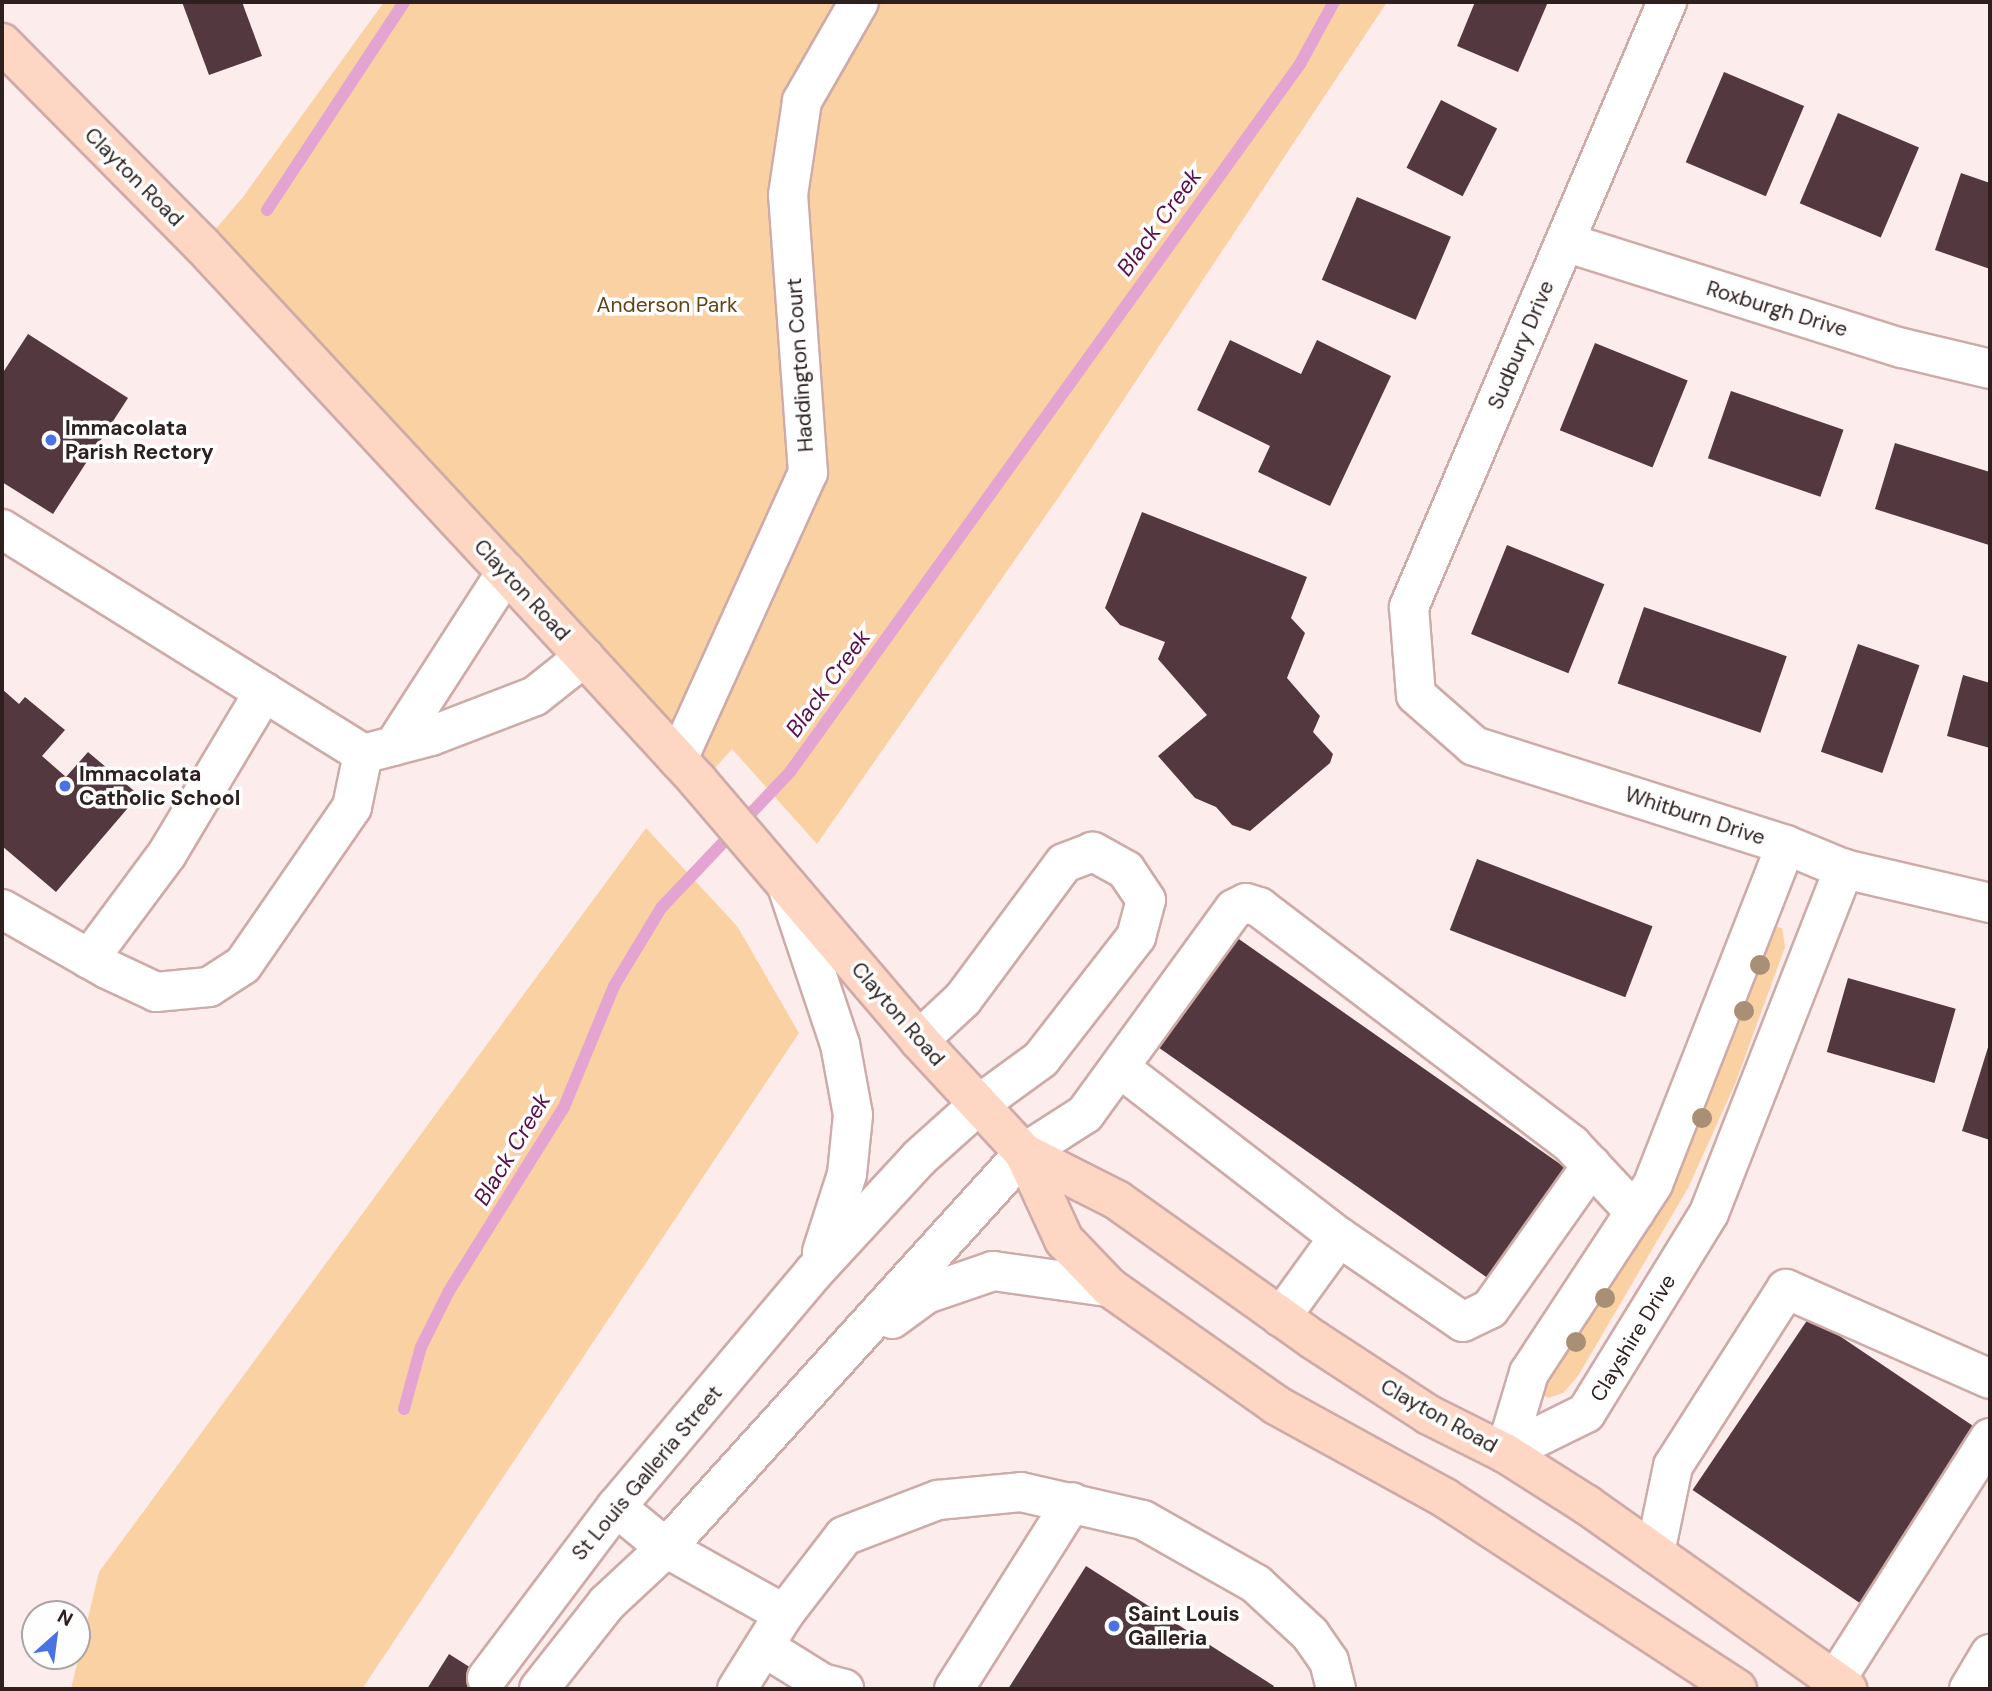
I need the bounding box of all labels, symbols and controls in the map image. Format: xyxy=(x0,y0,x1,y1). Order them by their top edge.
street label: Clayton Road xyxy=(79,122,189,232)
water label: Black Creek xyxy=(1111,163,1207,281)
street label: Roxburgh Drive xyxy=(1703,276,1851,342)
street label: Haddington Court xyxy=(781,277,819,453)
street label: Sudbury Drive xyxy=(1483,277,1559,413)
park label: Anderson Park xyxy=(597,292,737,318)
place label: Immacolata Parish Rectory xyxy=(65,415,214,465)
marker: Immacolata Parish Rectory xyxy=(43,432,59,448)
street label: Clayton Road xyxy=(469,534,575,646)
water label: Black Creek xyxy=(780,624,876,742)
place label: Immacolata Catholic School xyxy=(79,761,240,811)
marker: Immacolata Catholic School xyxy=(57,778,73,794)
street label: Whitburn Drive xyxy=(1622,781,1768,851)
street label: Clayton Road xyxy=(846,957,950,1071)
water label: Black Creek xyxy=(468,1088,556,1210)
street label: Clayshire Drive xyxy=(1585,1270,1681,1406)
street label: Clayton Road xyxy=(1376,1374,1502,1458)
street label: St Louis Galleria Street xyxy=(567,1381,727,1565)
north arrow xyxy=(21,1600,91,1670)
place label: Saint Louis Galleria xyxy=(1128,1601,1240,1651)
text: N xyxy=(53,1603,77,1632)
marker: Saint Louis Galleria xyxy=(1106,1618,1122,1634)

